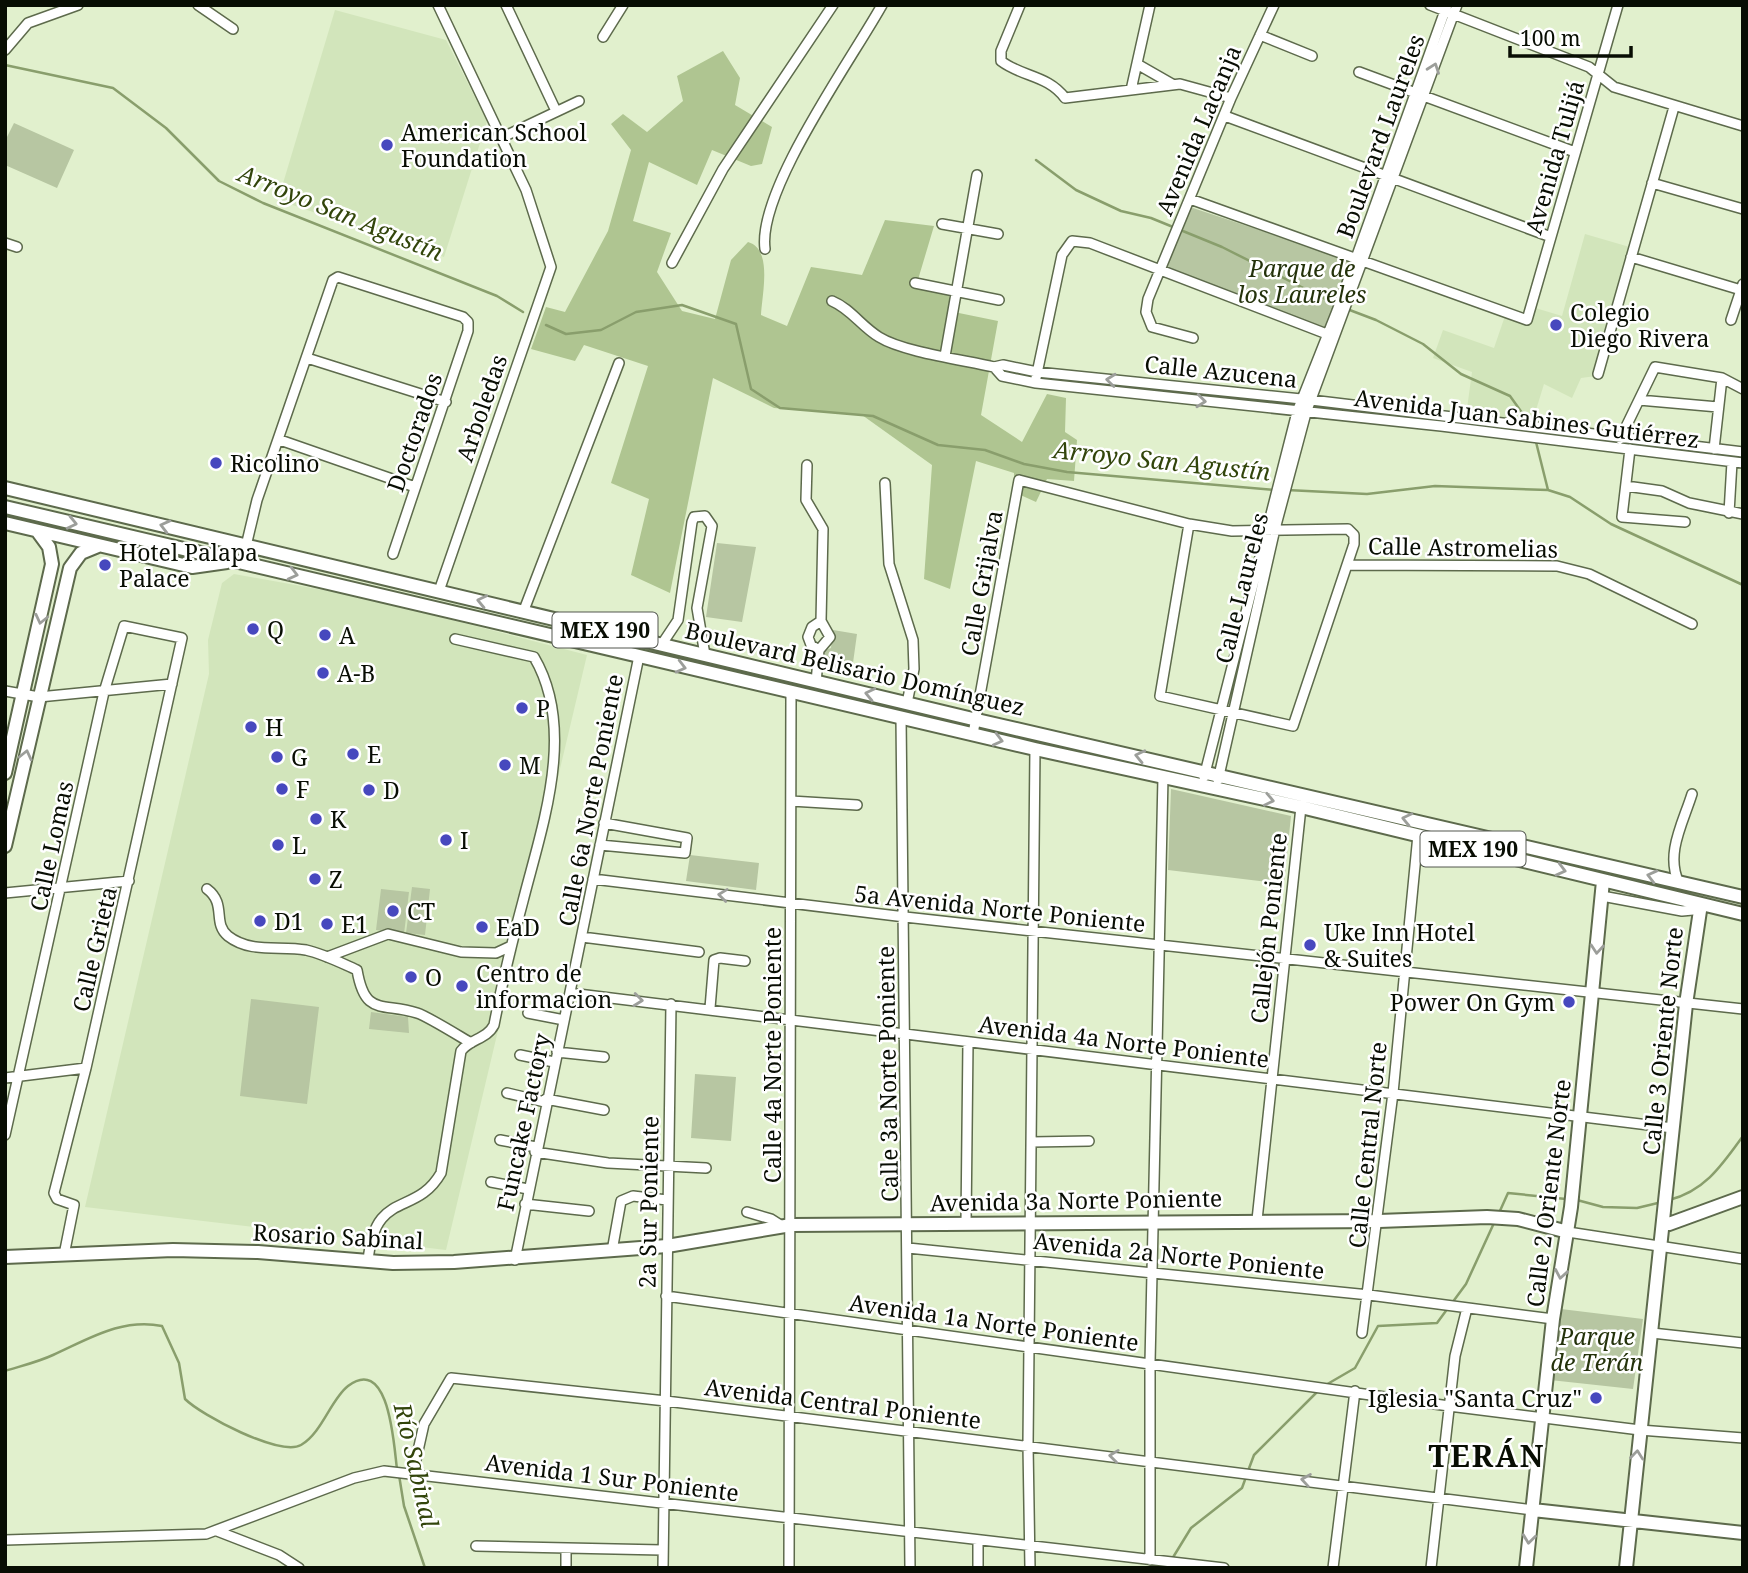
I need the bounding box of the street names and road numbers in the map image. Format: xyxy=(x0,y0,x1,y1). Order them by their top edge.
street label: Boulevard Laureles xyxy=(1328,30,1432,242)
street label: Avenida Lacanja xyxy=(1148,40,1248,220)
street label: Avenida Tulijá xyxy=(1517,76,1591,238)
street label: Calle Azucena xyxy=(1143,347,1299,395)
street label: Arboledas xyxy=(448,350,514,466)
street label: Doctorados xyxy=(379,368,449,496)
street label: Avenida Juan Sabines Gutiérrez xyxy=(1353,381,1701,455)
street label: Calle Grijalva xyxy=(952,508,1010,658)
street label: Calle Laureles xyxy=(1207,509,1275,667)
street label: Calle Astromelias xyxy=(1368,529,1558,565)
road number: MEX 190 xyxy=(552,612,658,648)
street label: Boulevard Belisario Domínguez xyxy=(682,613,1028,723)
street label: Calle 6a Norte Poniente xyxy=(550,671,630,929)
street label: Calle Lomas xyxy=(22,778,80,914)
street label: Callejón Poniente xyxy=(1242,831,1294,1025)
road number: MEX 190 xyxy=(1420,832,1526,866)
street label: 5a Avenida Norte Poniente xyxy=(853,877,1147,939)
street label: Calle Grieta xyxy=(64,883,124,1015)
street label: Calle 3 Oriente Norte xyxy=(1634,925,1690,1157)
street label: Calle 4a Norte Poniente xyxy=(756,927,788,1183)
street label: Calle 3a Norte Poniente xyxy=(869,946,905,1202)
street label: Avenida 4a Norte Poniente xyxy=(977,1007,1271,1075)
street label: Funcake Factory xyxy=(489,1030,557,1214)
street label: Calle Central Norte xyxy=(1340,1040,1394,1250)
street label: Calle 2 Oriente Norte xyxy=(1518,1077,1578,1309)
street label: 2a Sur Poniente xyxy=(630,1115,666,1289)
street label: Avenida 3a Norte Poniente xyxy=(930,1181,1222,1219)
street label: Rosario Sabinal xyxy=(252,1216,424,1256)
street label: Avenida 2a Norte Poniente xyxy=(1032,1224,1326,1286)
street label: Avenida 1a Norte Poniente xyxy=(847,1286,1141,1358)
street label: Avenida Central Poniente xyxy=(703,1370,983,1436)
street label: Avenida 1 Sur Poniente xyxy=(483,1446,741,1508)

